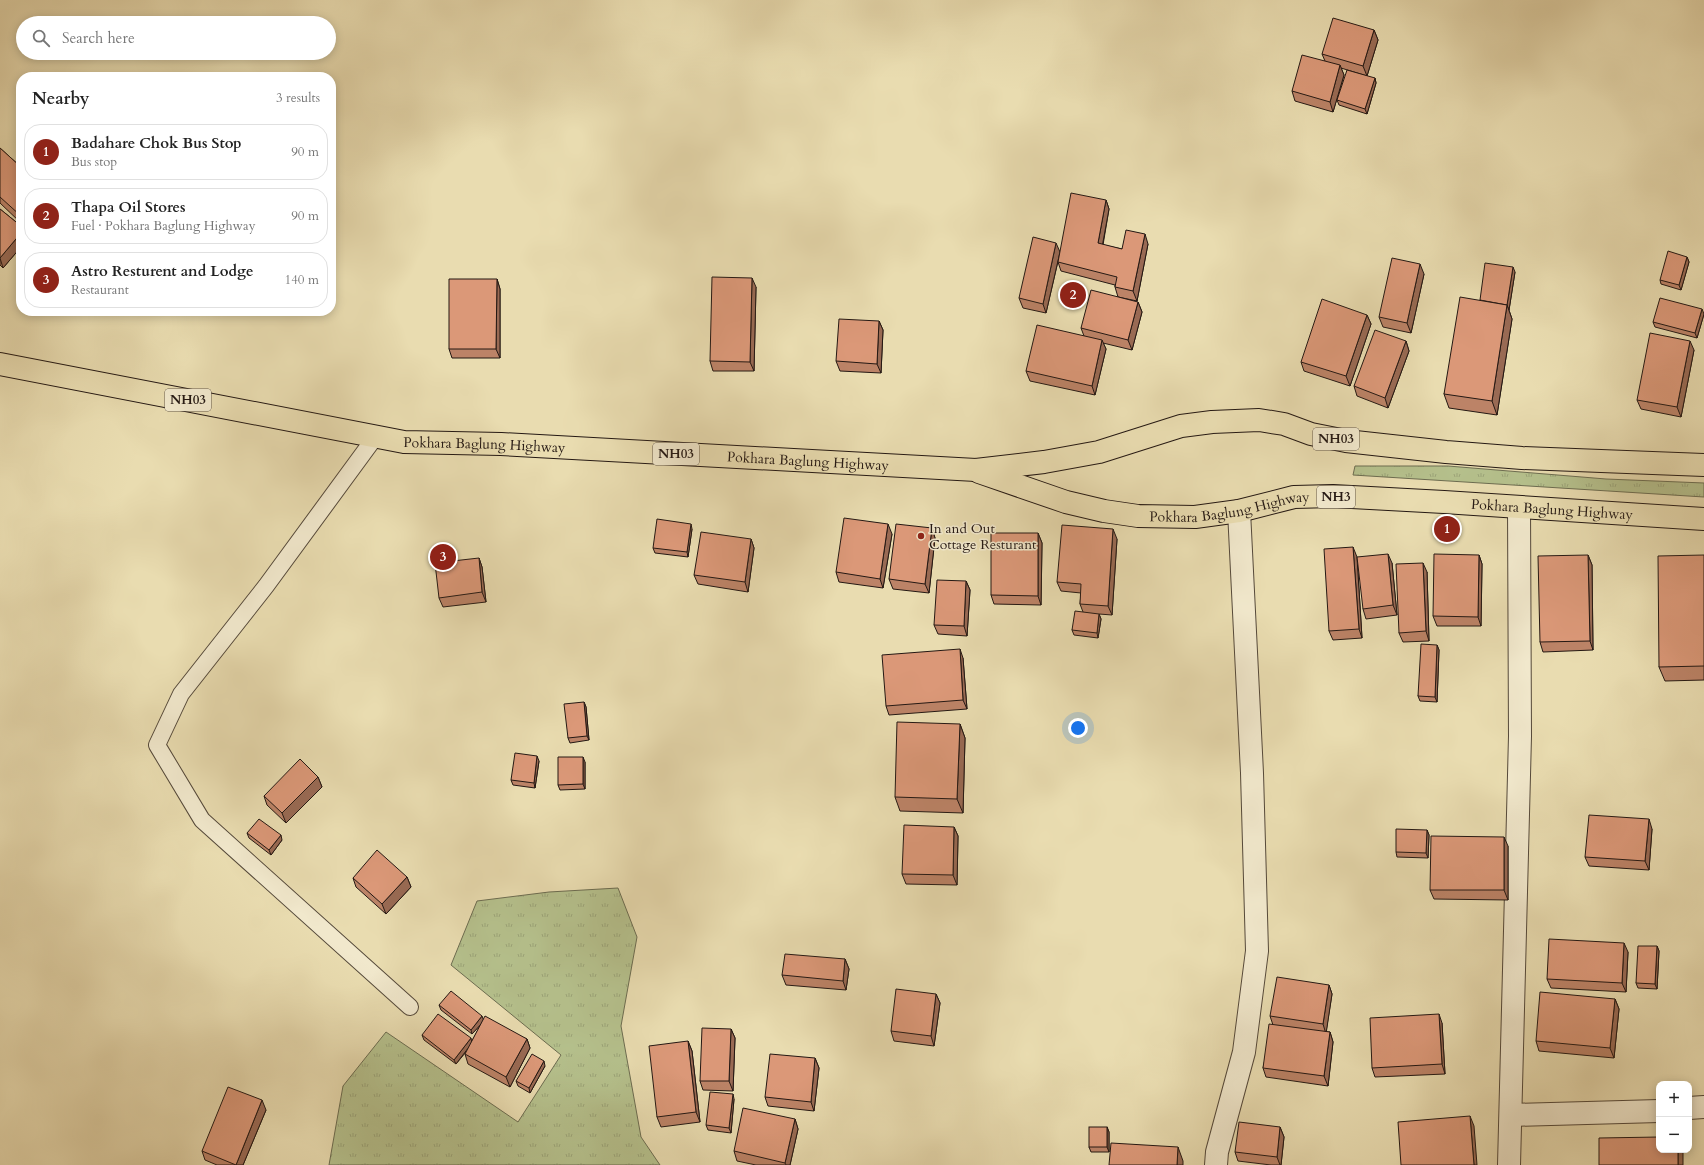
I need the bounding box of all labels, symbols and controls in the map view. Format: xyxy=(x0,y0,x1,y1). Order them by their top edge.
search box xyxy=(16,16,336,60)
icon: search xyxy=(30,27,52,49)
text: Search here xyxy=(62,28,135,48)
text: Nearby xyxy=(32,87,89,110)
text: 3 results xyxy=(276,89,320,107)
text: Badahare Chok Bus Stop xyxy=(71,133,242,153)
text: 1 xyxy=(43,143,49,161)
text: 90 m xyxy=(291,143,319,161)
text: Bus stop xyxy=(71,153,117,171)
text: Thapa Oil Stores xyxy=(71,197,186,217)
text: 2 xyxy=(43,207,49,225)
text: 90 m xyxy=(291,207,319,225)
text: Fuel · Pokhara Baglung Highway xyxy=(71,217,256,235)
text: Astro Resturent and Lodge xyxy=(71,261,254,281)
text: 3 xyxy=(43,271,49,289)
text: 140 m xyxy=(285,271,319,289)
pin: 2 xyxy=(1060,280,1086,310)
text: Restaurant xyxy=(71,281,129,299)
road number: NH03 xyxy=(165,389,211,411)
road number: NH03 xyxy=(1313,428,1359,450)
street label: Pokhara Baglung Highway xyxy=(403,432,567,457)
road number: NH03 xyxy=(653,443,699,465)
street label: Pokhara Baglung Highway xyxy=(727,447,890,475)
road number: NH3 xyxy=(1317,486,1355,508)
street label: Pokhara Baglung Highway xyxy=(1149,487,1310,527)
street label: Pokhara Baglung Highway xyxy=(1470,494,1634,524)
pin: 1 xyxy=(1434,514,1460,544)
place label: In and Out Cottage Resturant xyxy=(929,519,1037,554)
marker: In and Out Cottage Resturant xyxy=(916,531,926,541)
pin: 3 xyxy=(430,542,456,572)
your location xyxy=(1068,718,1088,738)
map controls xyxy=(1656,1081,1692,1153)
button: + xyxy=(1656,1081,1692,1117)
button: − xyxy=(1656,1117,1692,1153)

